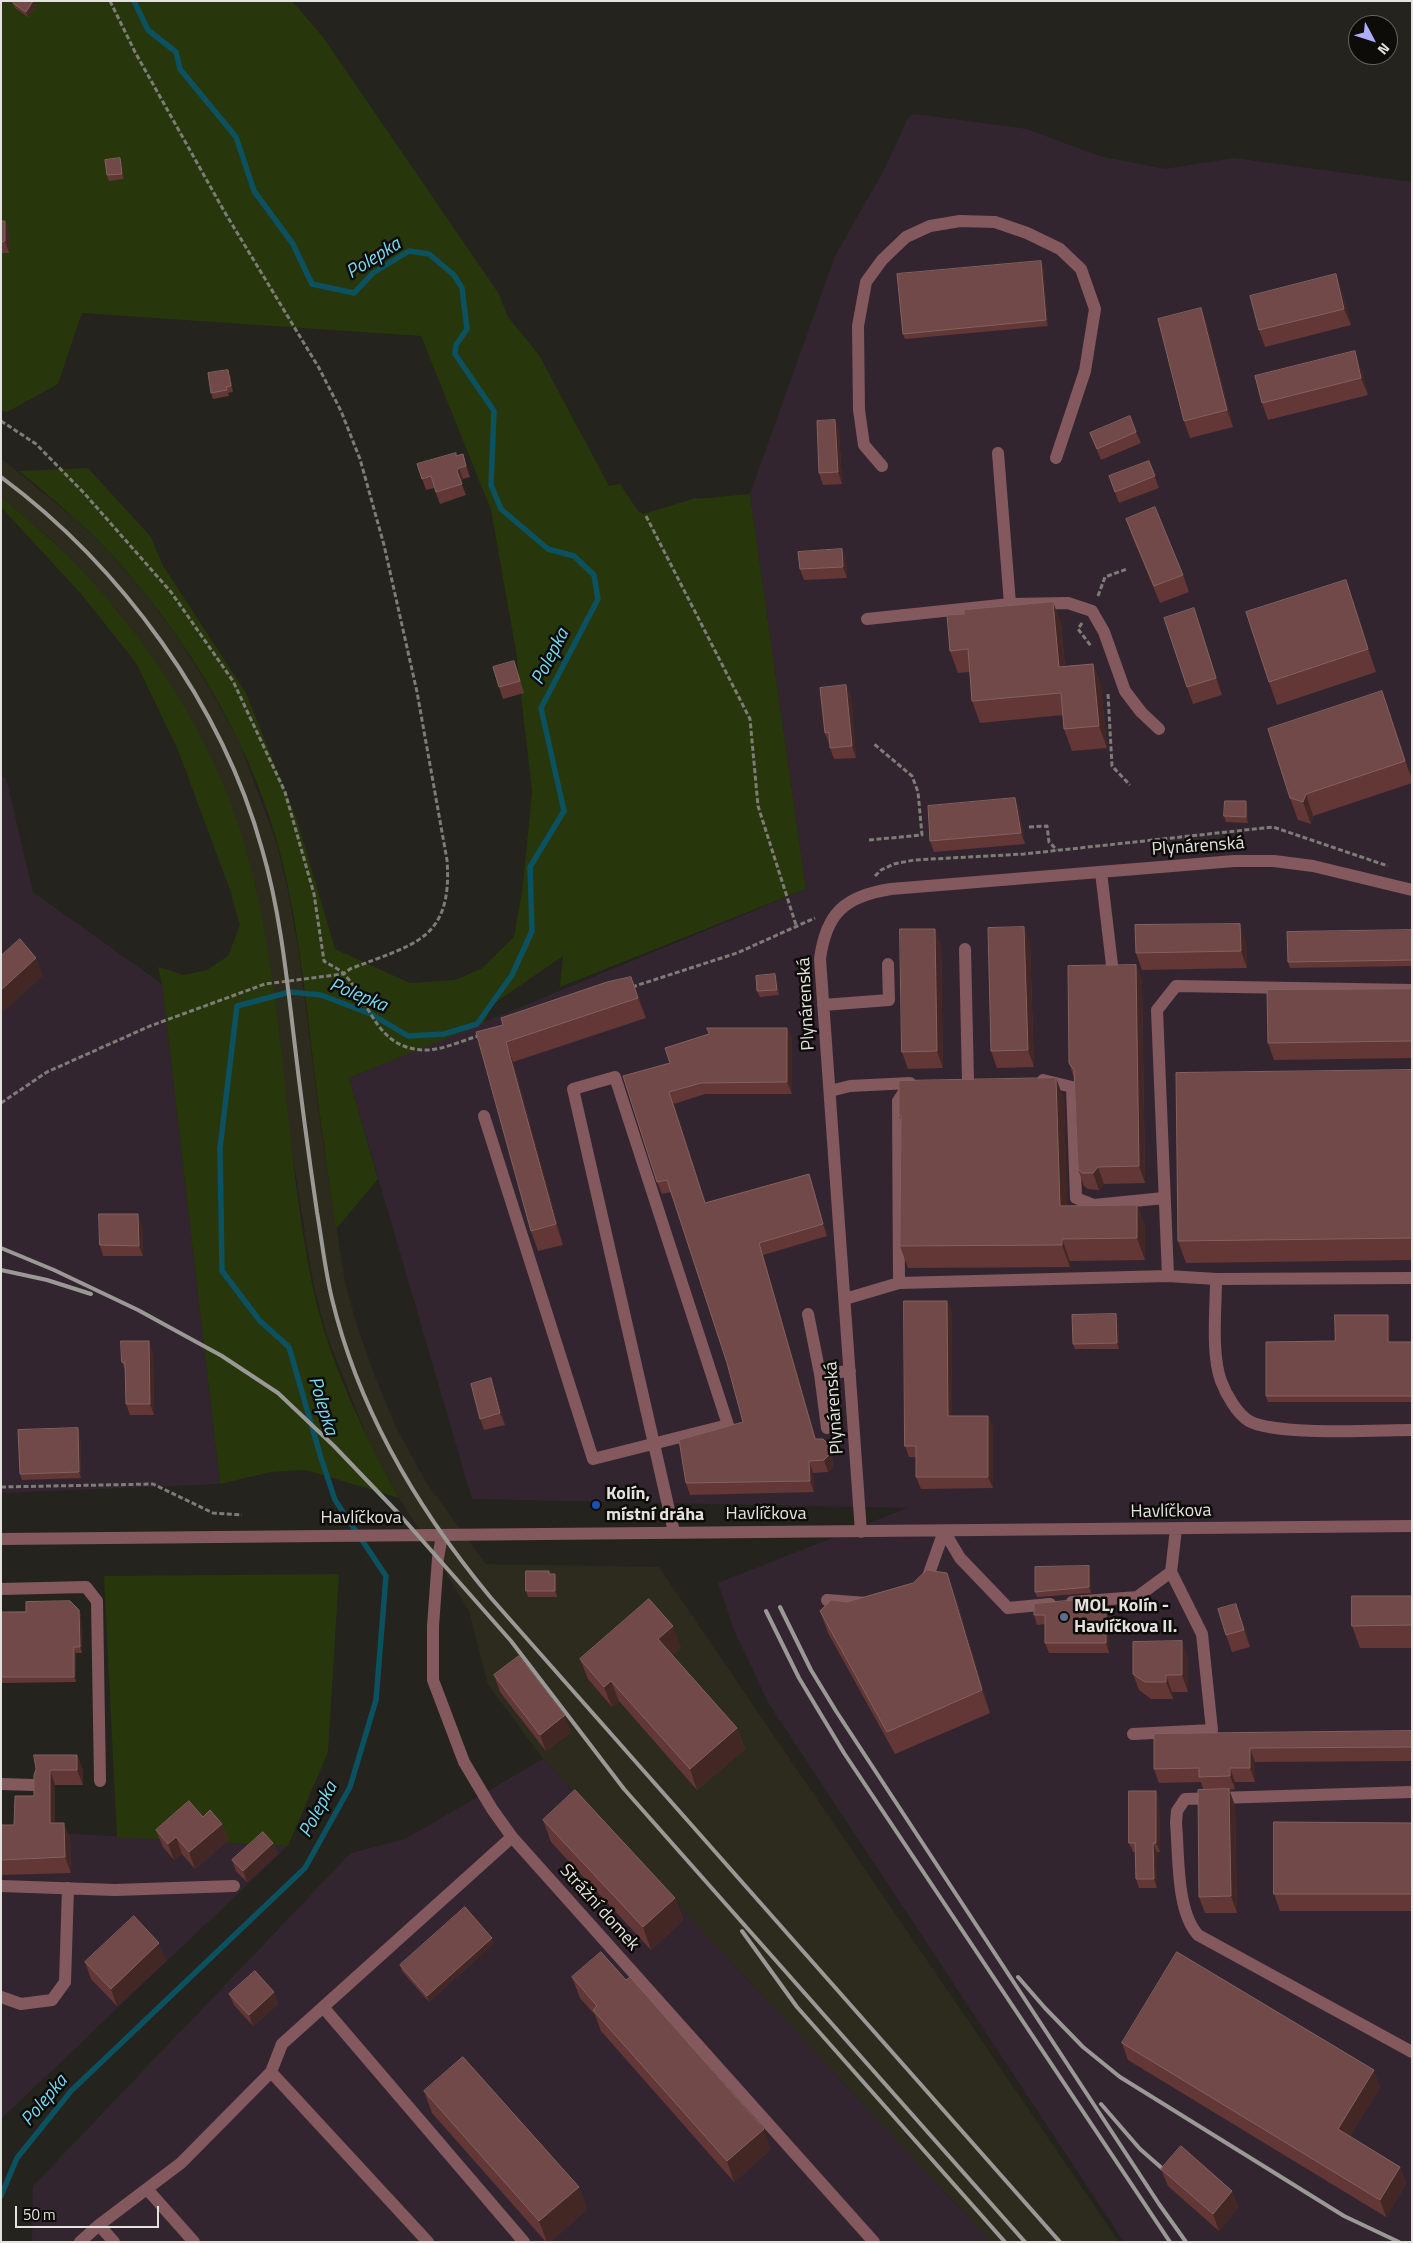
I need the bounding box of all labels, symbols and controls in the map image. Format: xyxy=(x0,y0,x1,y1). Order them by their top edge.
north arrow xyxy=(1348,15,1398,65)
text: N xyxy=(1373,39,1395,60)
water label: Polepka xyxy=(343,233,405,285)
water label: Polepka xyxy=(527,625,575,689)
street label: Plynárenská xyxy=(1151,833,1245,861)
street label: Plynárenská xyxy=(794,957,820,1051)
water label: Polepka xyxy=(326,974,390,1018)
street label: Plynárenská xyxy=(821,1361,849,1455)
water label: Polepka xyxy=(302,1374,342,1438)
place label: Kolín, místní dráha xyxy=(606,1484,704,1526)
marker: Kolín, místní dráha xyxy=(590,1499,602,1511)
street label: Havlíčkova xyxy=(1130,1500,1212,1524)
street label: Havlíčkova xyxy=(726,1504,806,1526)
street label: Havlíčkova xyxy=(321,1508,401,1530)
place label: MOL, Kolín - Havlíčkova II. xyxy=(1074,1596,1177,1638)
marker: MOL, Kolín - Havlíčkova II. xyxy=(1058,1611,1070,1623)
water label: Polepka xyxy=(295,1778,343,1842)
street label: Strážní domek xyxy=(555,1860,643,1956)
water label: Polepka xyxy=(17,2071,73,2131)
scale bar xyxy=(18,2196,161,2228)
text: 50 m xyxy=(23,2203,56,2226)

